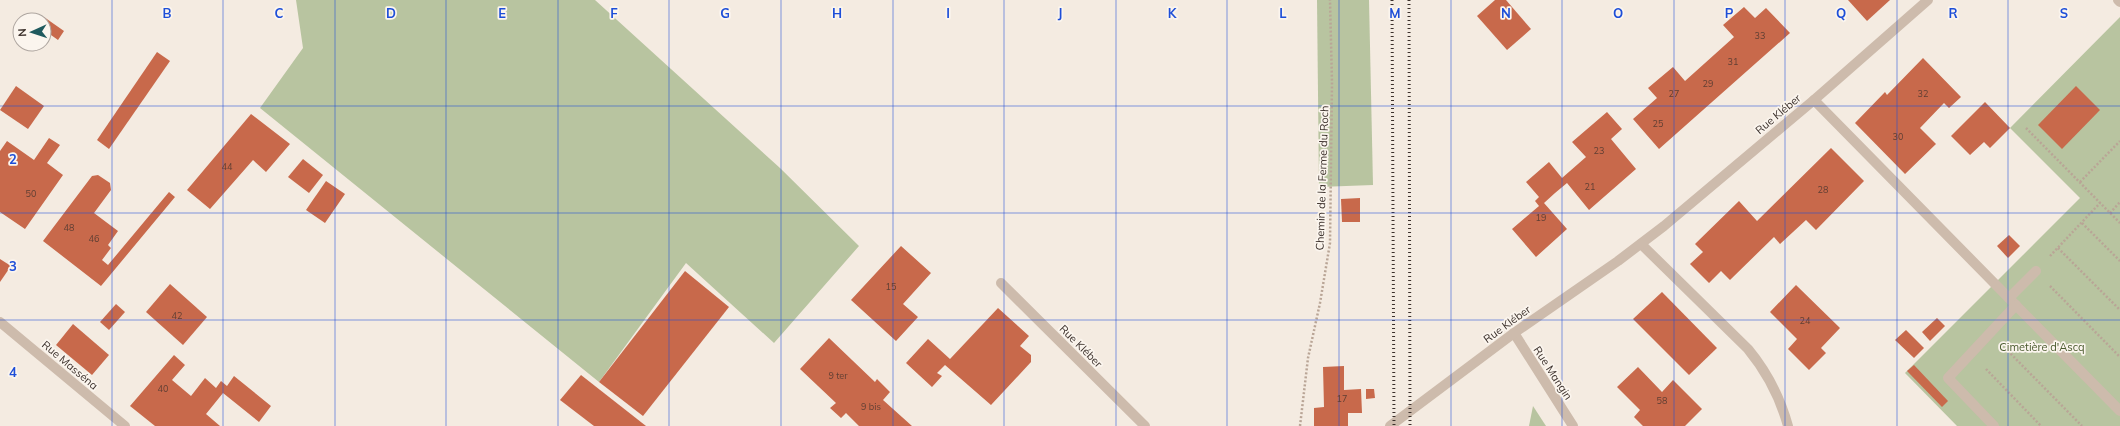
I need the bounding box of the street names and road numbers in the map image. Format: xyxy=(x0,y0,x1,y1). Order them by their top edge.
street label: Rue Kléber xyxy=(1752,91,1804,137)
street label: Chemin de la Ferme du Roch xyxy=(1312,105,1332,251)
street label: Rue Kléber xyxy=(1481,302,1533,346)
street label: Rue Kléber xyxy=(1057,322,1105,370)
street label: Rue Masséna xyxy=(39,338,101,392)
street label: Rue Mangin xyxy=(1531,344,1575,402)

